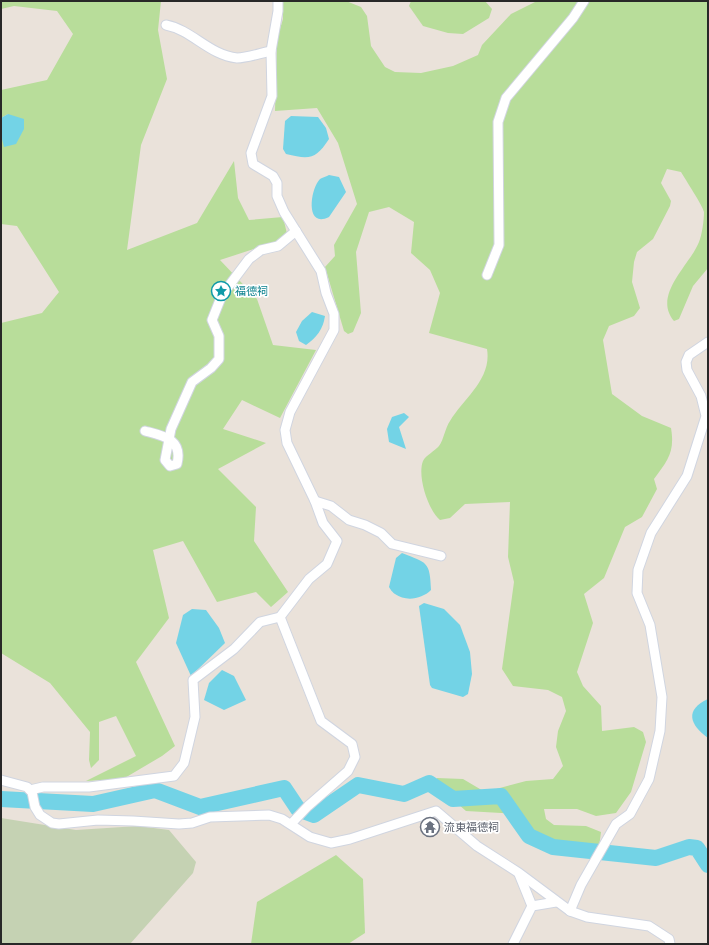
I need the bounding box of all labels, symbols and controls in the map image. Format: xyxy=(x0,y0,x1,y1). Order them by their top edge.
place icon: 福德祠 xyxy=(210,280,232,302)
place label: 福德祠 xyxy=(235,284,268,298)
temple icon: 流東福德祠 xyxy=(419,816,441,838)
place label: 流東福德祠 xyxy=(444,820,499,834)

